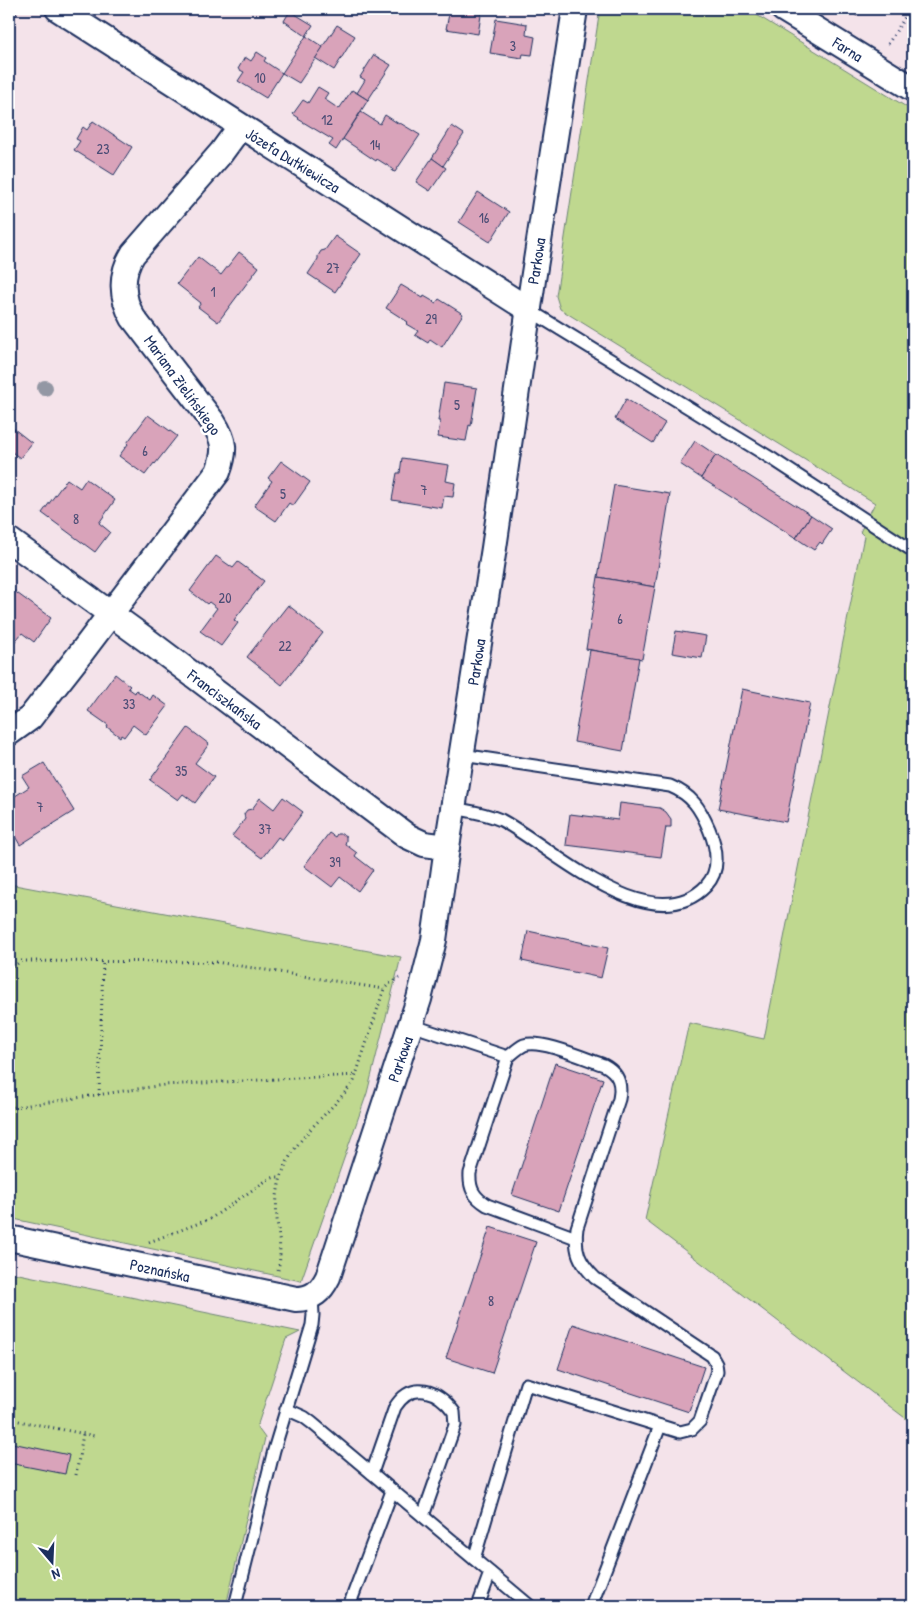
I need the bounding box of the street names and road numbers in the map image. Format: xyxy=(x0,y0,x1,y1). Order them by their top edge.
street label: Farna xyxy=(828,31,867,67)
street label: Józefa Dutkiewicza xyxy=(242,122,344,198)
street label: Parkowa xyxy=(521,236,551,286)
street label: Mariana Zielińskiego xyxy=(139,331,227,440)
street label: Parkowa xyxy=(461,637,491,687)
street label: Franciszkańska xyxy=(183,663,267,734)
street label: Parkowa xyxy=(382,1033,418,1085)
street label: Poznańska xyxy=(128,1253,192,1287)

